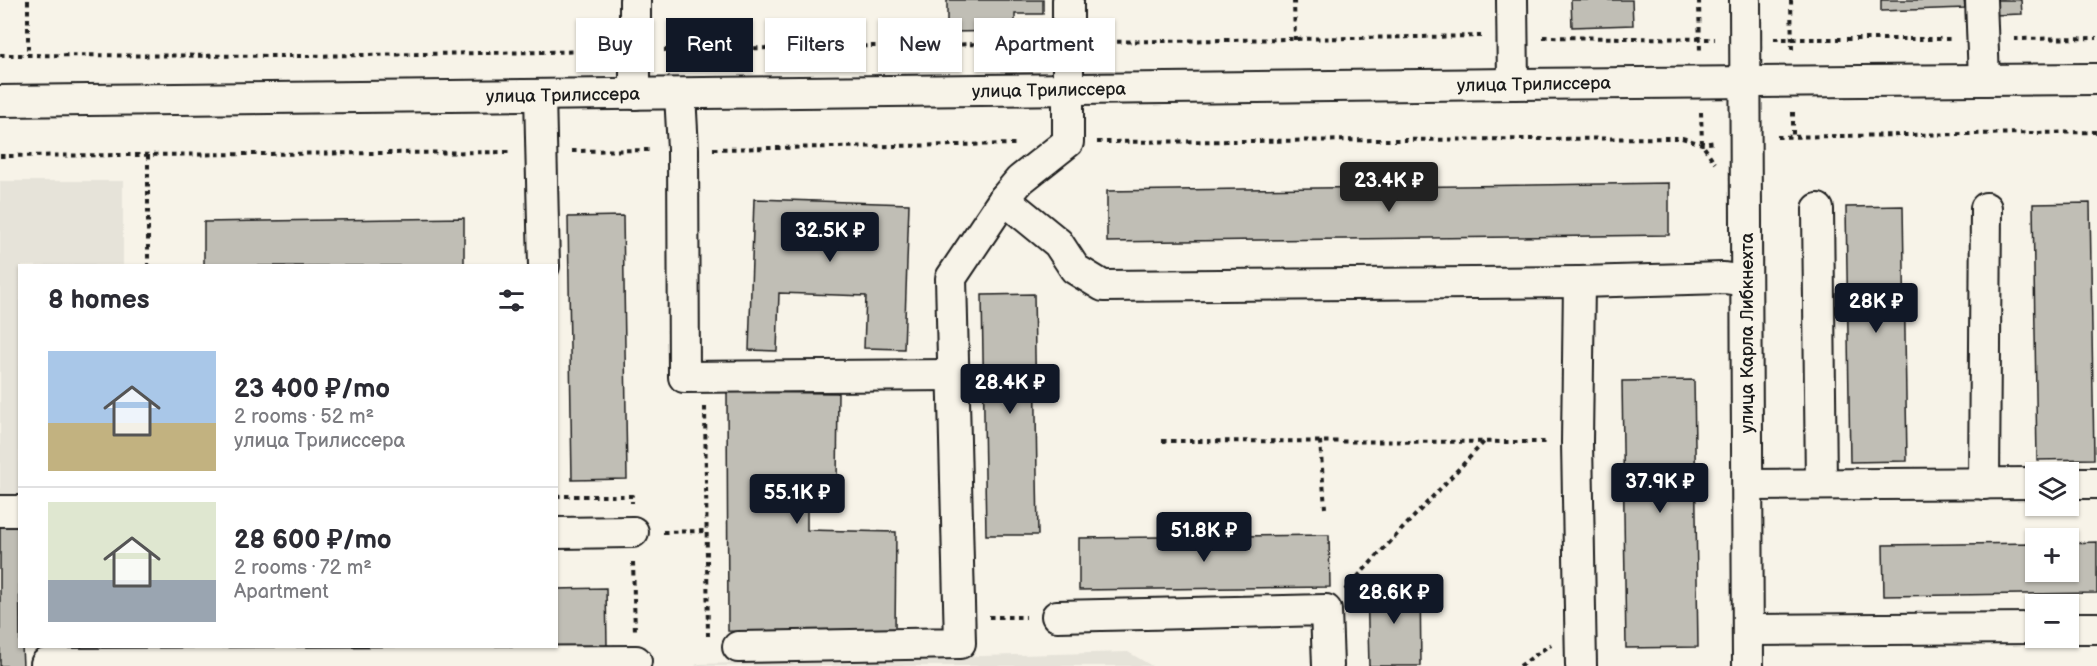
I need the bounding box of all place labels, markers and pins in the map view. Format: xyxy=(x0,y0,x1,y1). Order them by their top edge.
pin: 23.4K ₽ xyxy=(1334,162,1444,213)
pin: 32.5K ₽ xyxy=(775,212,885,263)
pin: 28K ₽ xyxy=(1834,283,1918,334)
pin: 28.4K ₽ xyxy=(955,364,1065,415)
pin: 37.9K ₽ xyxy=(1605,463,1715,514)
pin: 55.1K ₽ xyxy=(742,474,852,525)
pin: 51.8K ₽ xyxy=(1149,512,1259,563)
pin: 28.6K ₽ xyxy=(1339,574,1449,625)

